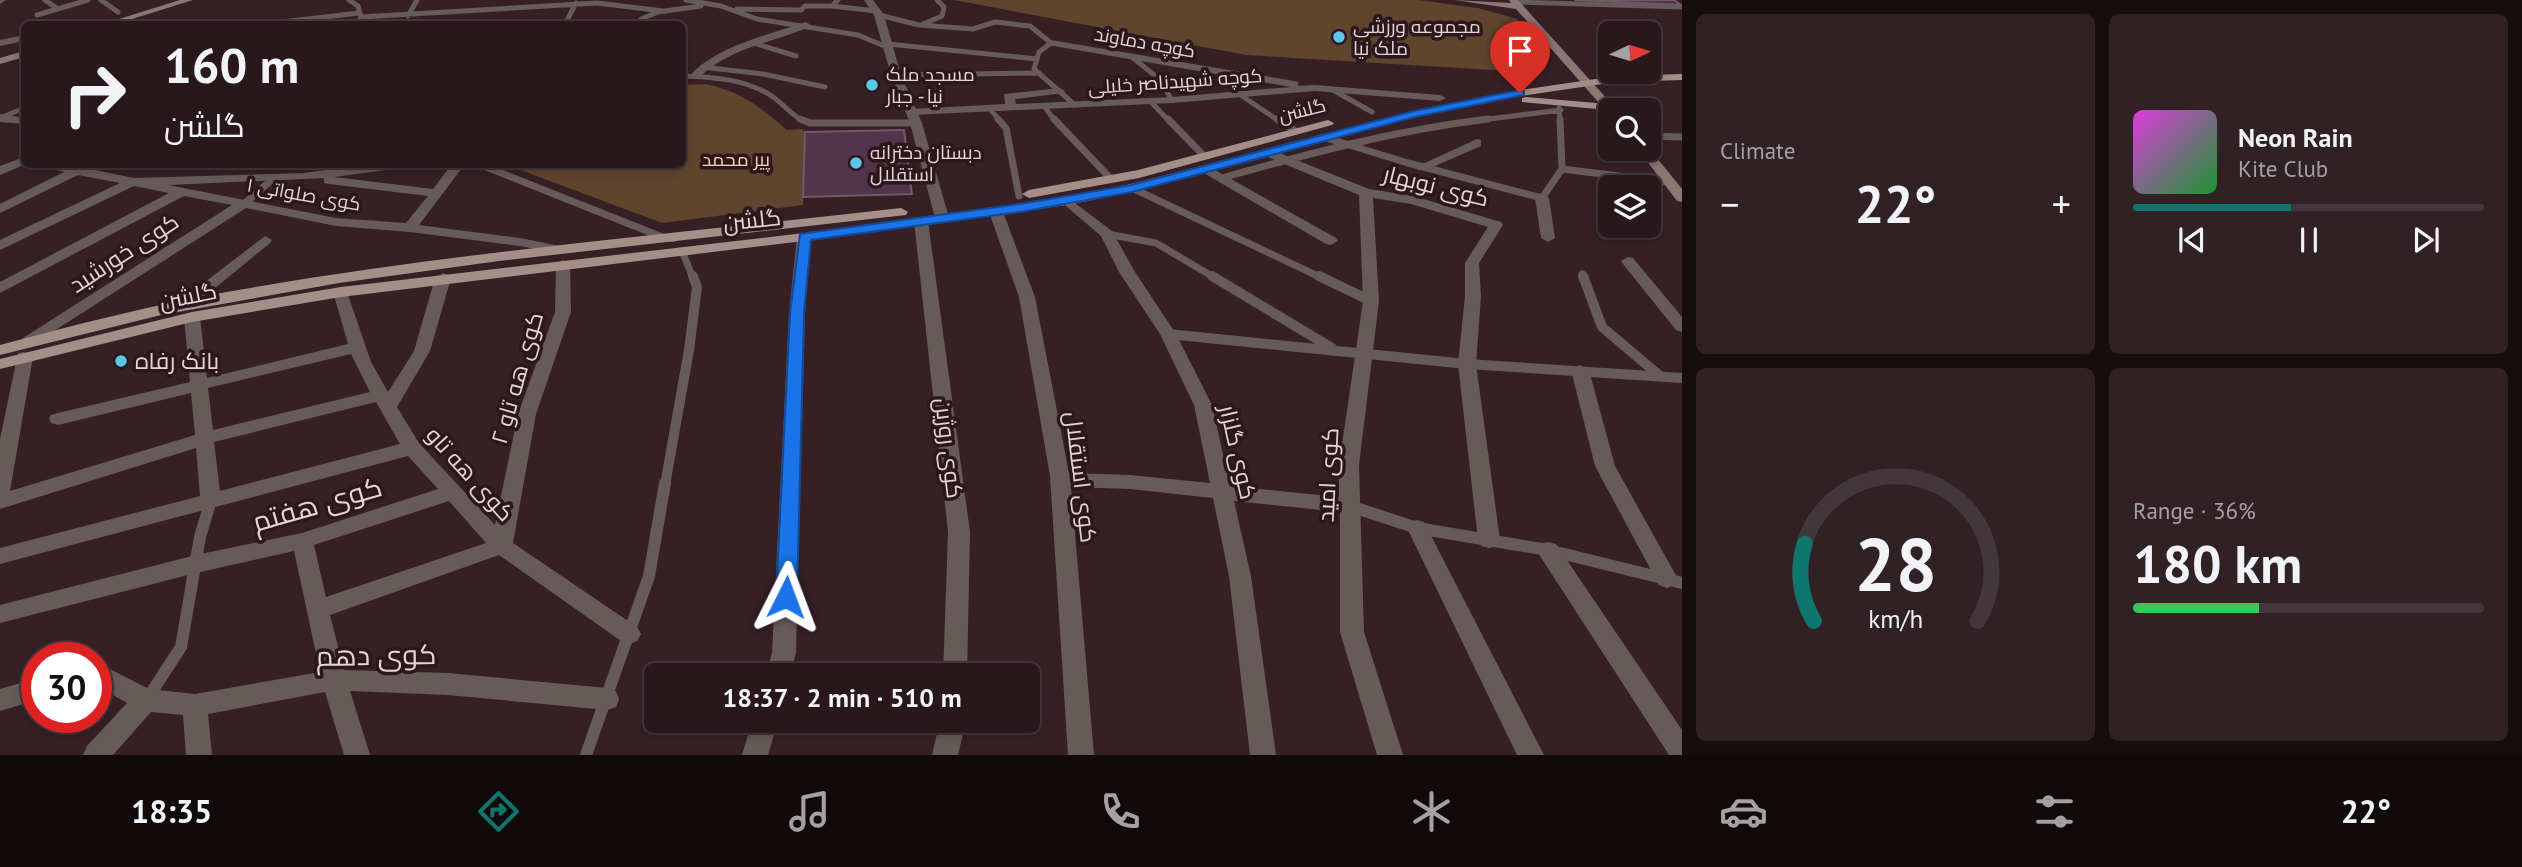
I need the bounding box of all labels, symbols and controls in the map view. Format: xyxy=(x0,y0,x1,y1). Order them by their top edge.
place label: مجموعه ورزشی ملک نیا xyxy=(1353,14,1481,60)
street label: کوچه دماوند xyxy=(1093,21,1197,64)
pin xyxy=(1490,21,1550,93)
north arrow xyxy=(1598,21,1661,84)
map controls xyxy=(1598,21,1661,238)
marker: مجموعه ورزشی ملک نیا xyxy=(1331,29,1347,45)
icon: arrive xyxy=(1501,32,1539,70)
text: 160 m xyxy=(164,33,299,97)
icon: right xyxy=(49,49,140,140)
place label: مسجد ملک نیا - جبار xyxy=(885,62,975,108)
street label: کوچه شهیدناصر خلیلی xyxy=(1087,63,1263,100)
marker: مسجد ملک نیا - جبار xyxy=(864,77,880,93)
street label: گلشن xyxy=(1276,93,1328,127)
button: search xyxy=(1598,98,1661,161)
text: گلشن xyxy=(164,104,245,146)
text: Neon Rain xyxy=(2238,121,2353,154)
text: Climate xyxy=(1720,136,1795,165)
place label: دبستان دخترانه استقلال xyxy=(870,140,982,186)
park label: پیر محمد xyxy=(702,147,770,172)
text: Kite Club xyxy=(2238,154,2328,183)
marker: دبستان دخترانه استقلال xyxy=(848,155,864,171)
street label: کوی نوبهار xyxy=(1378,158,1492,213)
text: 22° xyxy=(1855,170,1936,237)
street label: کوی صلواتی ۱ xyxy=(245,172,363,216)
button: layers xyxy=(1598,175,1661,238)
text: − xyxy=(1720,179,1739,228)
text: + xyxy=(2052,179,2071,228)
street label: گلشن xyxy=(722,202,782,237)
street label: کوی خورشید xyxy=(64,206,184,299)
icon: previous xyxy=(2173,221,2211,259)
icon: pause xyxy=(2290,221,2328,259)
icon: next xyxy=(2407,221,2445,259)
street label: گلشن xyxy=(157,276,219,315)
street label: کوی هه تاو ۲ xyxy=(484,309,549,447)
place label: بانک رفاه xyxy=(135,346,219,375)
marker: بانک رفاه xyxy=(113,353,129,369)
street label: کوی روژین xyxy=(929,396,970,500)
street label: کوی گلزار xyxy=(1213,400,1263,502)
street label: کوی استقلال xyxy=(1059,410,1104,544)
street label: کوی هه تاو xyxy=(420,420,521,527)
street label: کوی امید xyxy=(1311,427,1344,523)
street label: کوی هفتم xyxy=(248,467,386,542)
text: Range · 36% xyxy=(2133,496,2256,525)
text: 28 xyxy=(1854,517,1937,611)
text: 180 km xyxy=(2133,530,2302,597)
position arrow xyxy=(749,560,823,634)
text: km/h xyxy=(1868,602,1923,634)
street label: کوی دهم xyxy=(315,635,437,676)
speed limit sign: 30 xyxy=(21,642,112,733)
text: 18:37 · 2 min · 510 m xyxy=(722,681,962,714)
icon: directions xyxy=(474,787,523,836)
icon: music xyxy=(785,787,834,836)
icon: phone xyxy=(1096,787,1145,836)
icon: climate xyxy=(1407,787,1456,836)
icon: car xyxy=(1719,787,1768,836)
icon: filters xyxy=(2030,787,2079,836)
text: 18:35 xyxy=(131,790,212,832)
text: 22° xyxy=(2341,790,2391,832)

